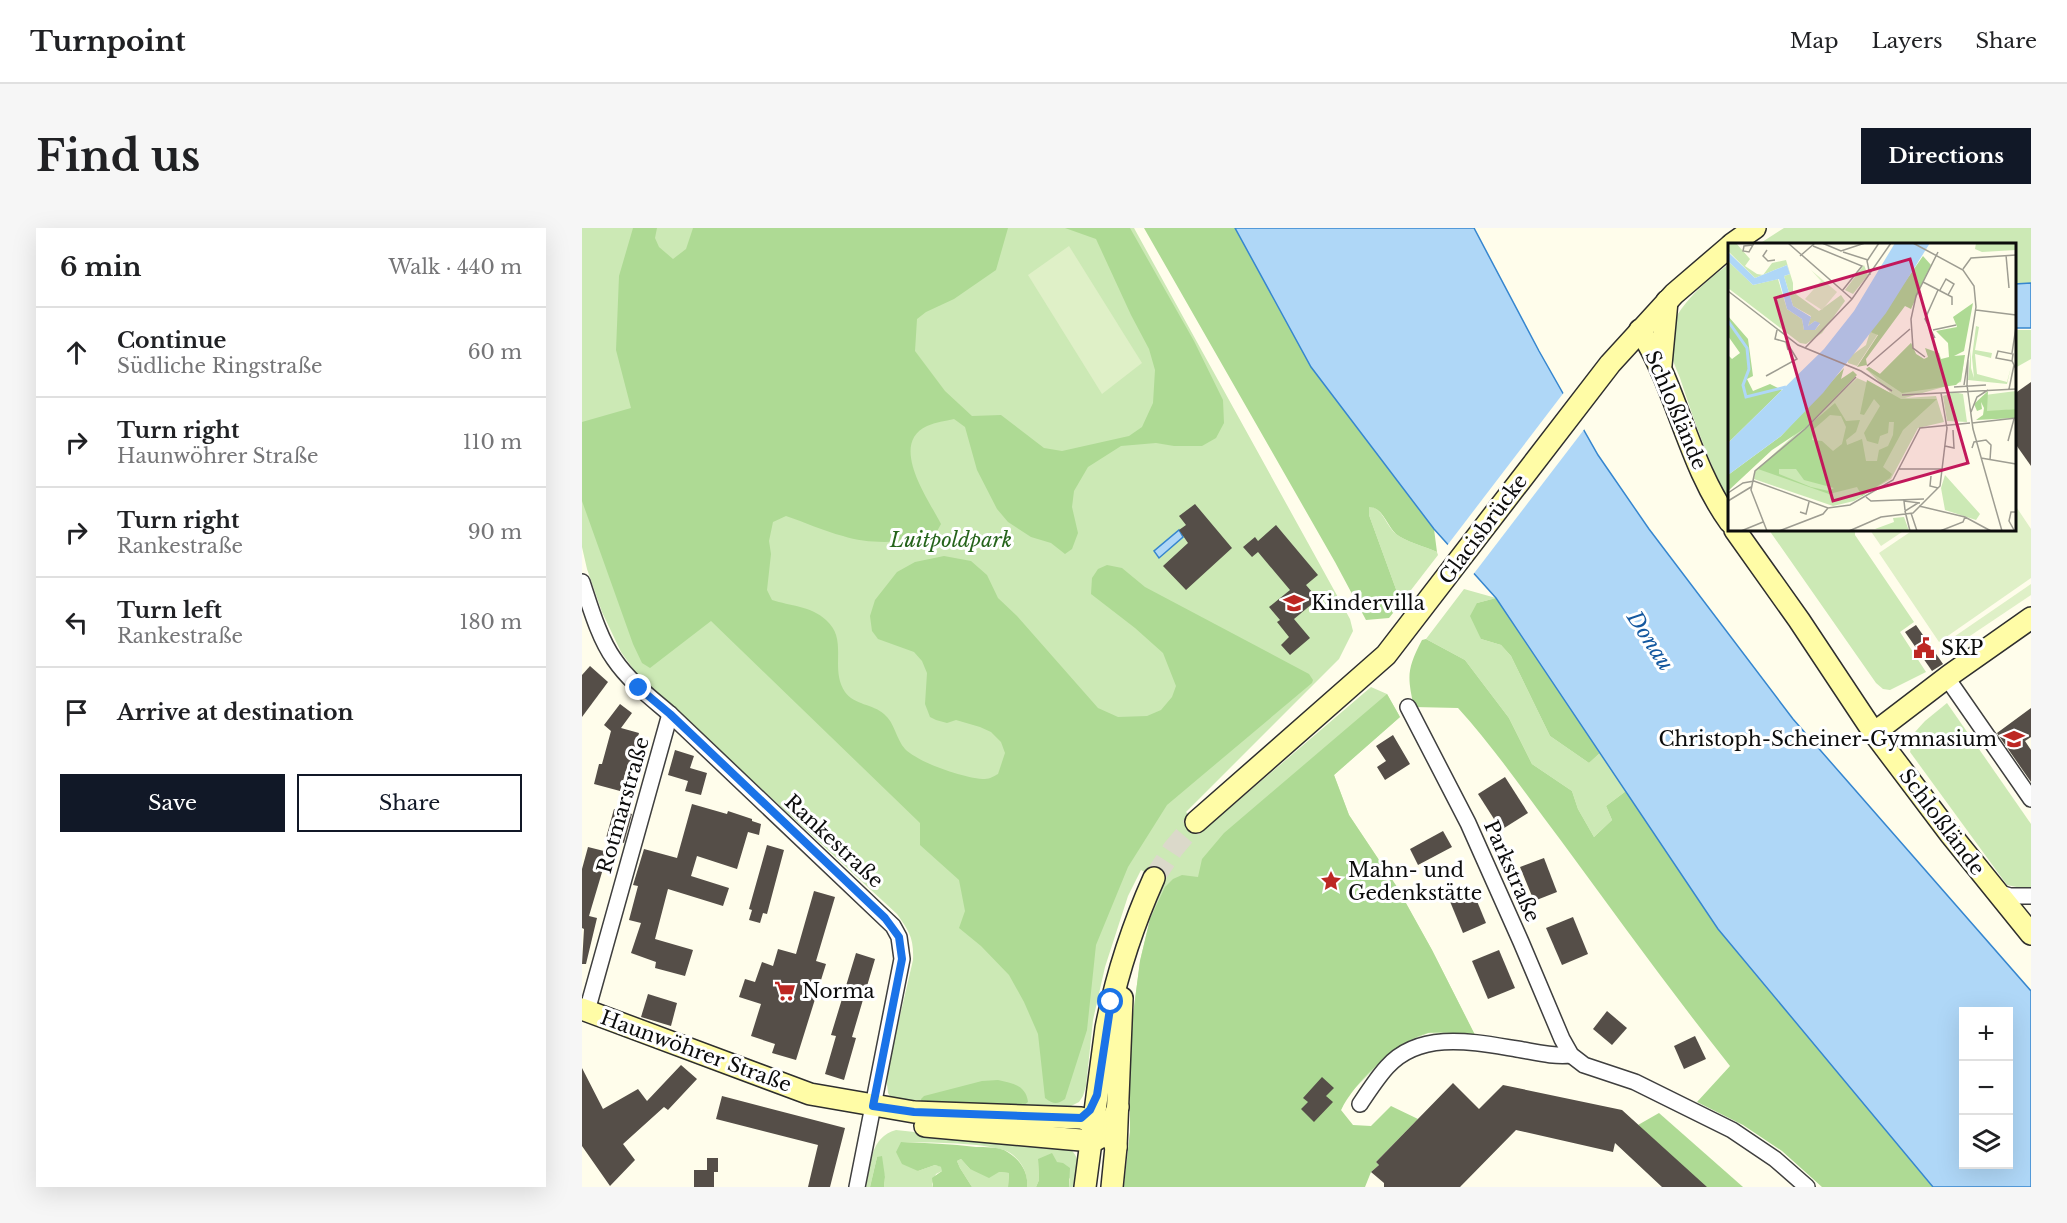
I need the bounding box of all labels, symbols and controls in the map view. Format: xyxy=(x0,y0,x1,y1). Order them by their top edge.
text: Turnpoint xyxy=(30,24,186,59)
text: Map xyxy=(1790,28,1839,54)
text: Layers xyxy=(1872,28,1943,54)
text: Share xyxy=(1976,28,2037,54)
button: Directions xyxy=(1861,128,2031,184)
text: Find us xyxy=(36,130,200,182)
inset map xyxy=(1728,243,2016,531)
text: 6 min xyxy=(60,251,141,283)
text: Walk · 440 m xyxy=(389,255,522,279)
text: Continue xyxy=(117,327,226,354)
icon: ahead xyxy=(60,336,93,369)
text: 60 m xyxy=(468,340,522,364)
street label: Schloßlände xyxy=(1640,347,1712,473)
text: Südliche Ringstraße xyxy=(117,354,323,378)
text: Turn right xyxy=(117,417,239,444)
icon: right xyxy=(60,426,93,459)
text: 110 m xyxy=(463,430,522,454)
text: Haunwöhrer Straße xyxy=(117,444,319,468)
street label: Glacisbrücke xyxy=(1434,469,1532,589)
text: Turn right xyxy=(117,507,239,534)
icon: right xyxy=(60,516,93,549)
text: 90 m xyxy=(468,520,522,544)
park label: Luitpoldpark xyxy=(889,528,1012,552)
text: Rankestraße xyxy=(117,534,243,558)
school or university icon: Kindervilla xyxy=(1282,591,1306,615)
place label: Kindervilla xyxy=(1311,591,1426,615)
text: Turn left xyxy=(117,597,222,624)
water label: Donau xyxy=(1621,605,1679,676)
icon: left xyxy=(60,606,93,639)
text: 180 m xyxy=(459,610,522,634)
text: Rankestraße xyxy=(117,624,243,648)
public building icon: SKP xyxy=(1912,636,1936,660)
place label: SKP xyxy=(1941,636,1983,660)
route end xyxy=(625,674,651,700)
icon: arrive xyxy=(60,696,93,729)
text: Arrive at destination xyxy=(117,699,354,726)
place label: Christoph-Scheiner-Gymnasium xyxy=(1658,727,1998,751)
school or university icon: Christoph-Scheiner-Gymnasium xyxy=(2002,727,2026,751)
street label: Rotmarstraße xyxy=(592,734,654,876)
street label: Schloßlände xyxy=(1894,764,1990,880)
button: Save xyxy=(60,774,285,832)
button: Share xyxy=(297,774,522,832)
street label: Rankestraße xyxy=(780,789,888,893)
street label: Parkstraße xyxy=(1479,816,1545,926)
place label: Mahn- und Gedenkstätte xyxy=(1348,858,1482,905)
place icon: Mahn- und Gedenkstätte xyxy=(1319,869,1343,893)
supermarket icon: Norma xyxy=(773,979,797,1003)
place label: Norma xyxy=(802,979,875,1003)
route start xyxy=(1097,988,1123,1014)
street label: Haunwöhrer Straße xyxy=(597,1005,795,1097)
map controls xyxy=(1959,1007,2013,1169)
button: + xyxy=(1959,1007,2013,1061)
button: − xyxy=(1959,1061,2013,1115)
button: layers xyxy=(1959,1115,2013,1169)

